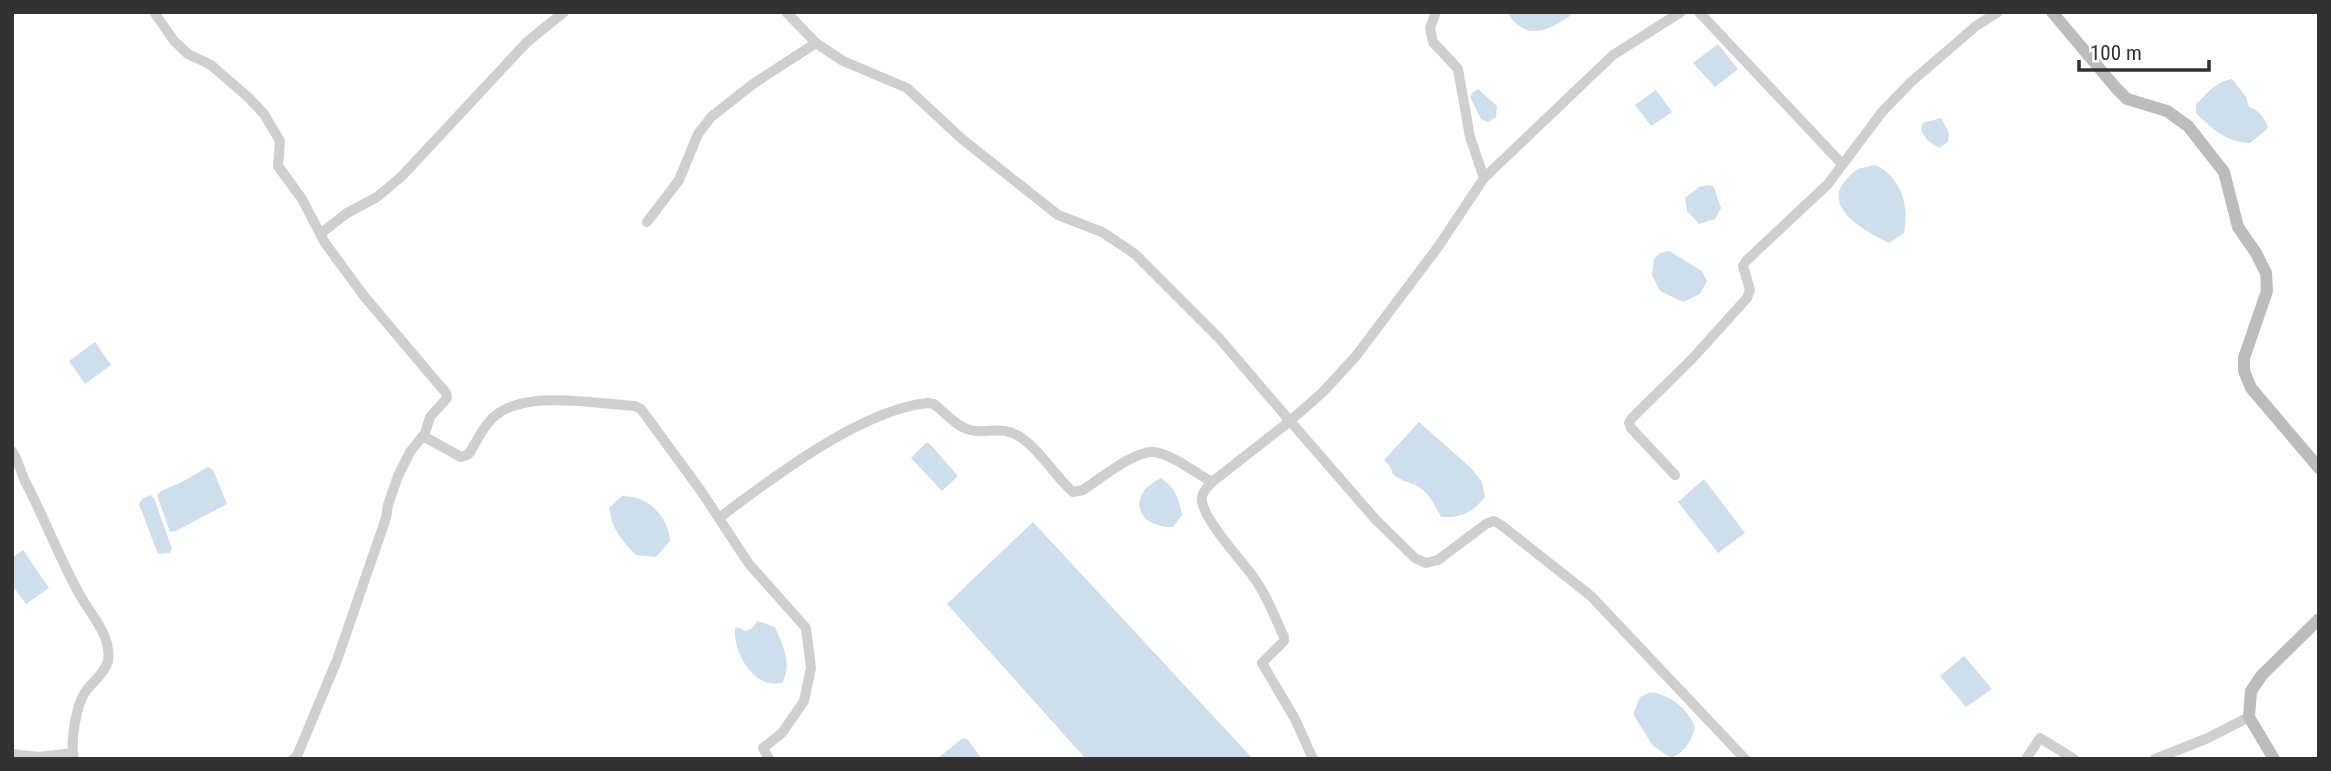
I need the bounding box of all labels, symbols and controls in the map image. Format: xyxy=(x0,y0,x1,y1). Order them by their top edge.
scale bar xyxy=(2079,28,2208,72)
text: 100 m xyxy=(2090,41,2142,65)

